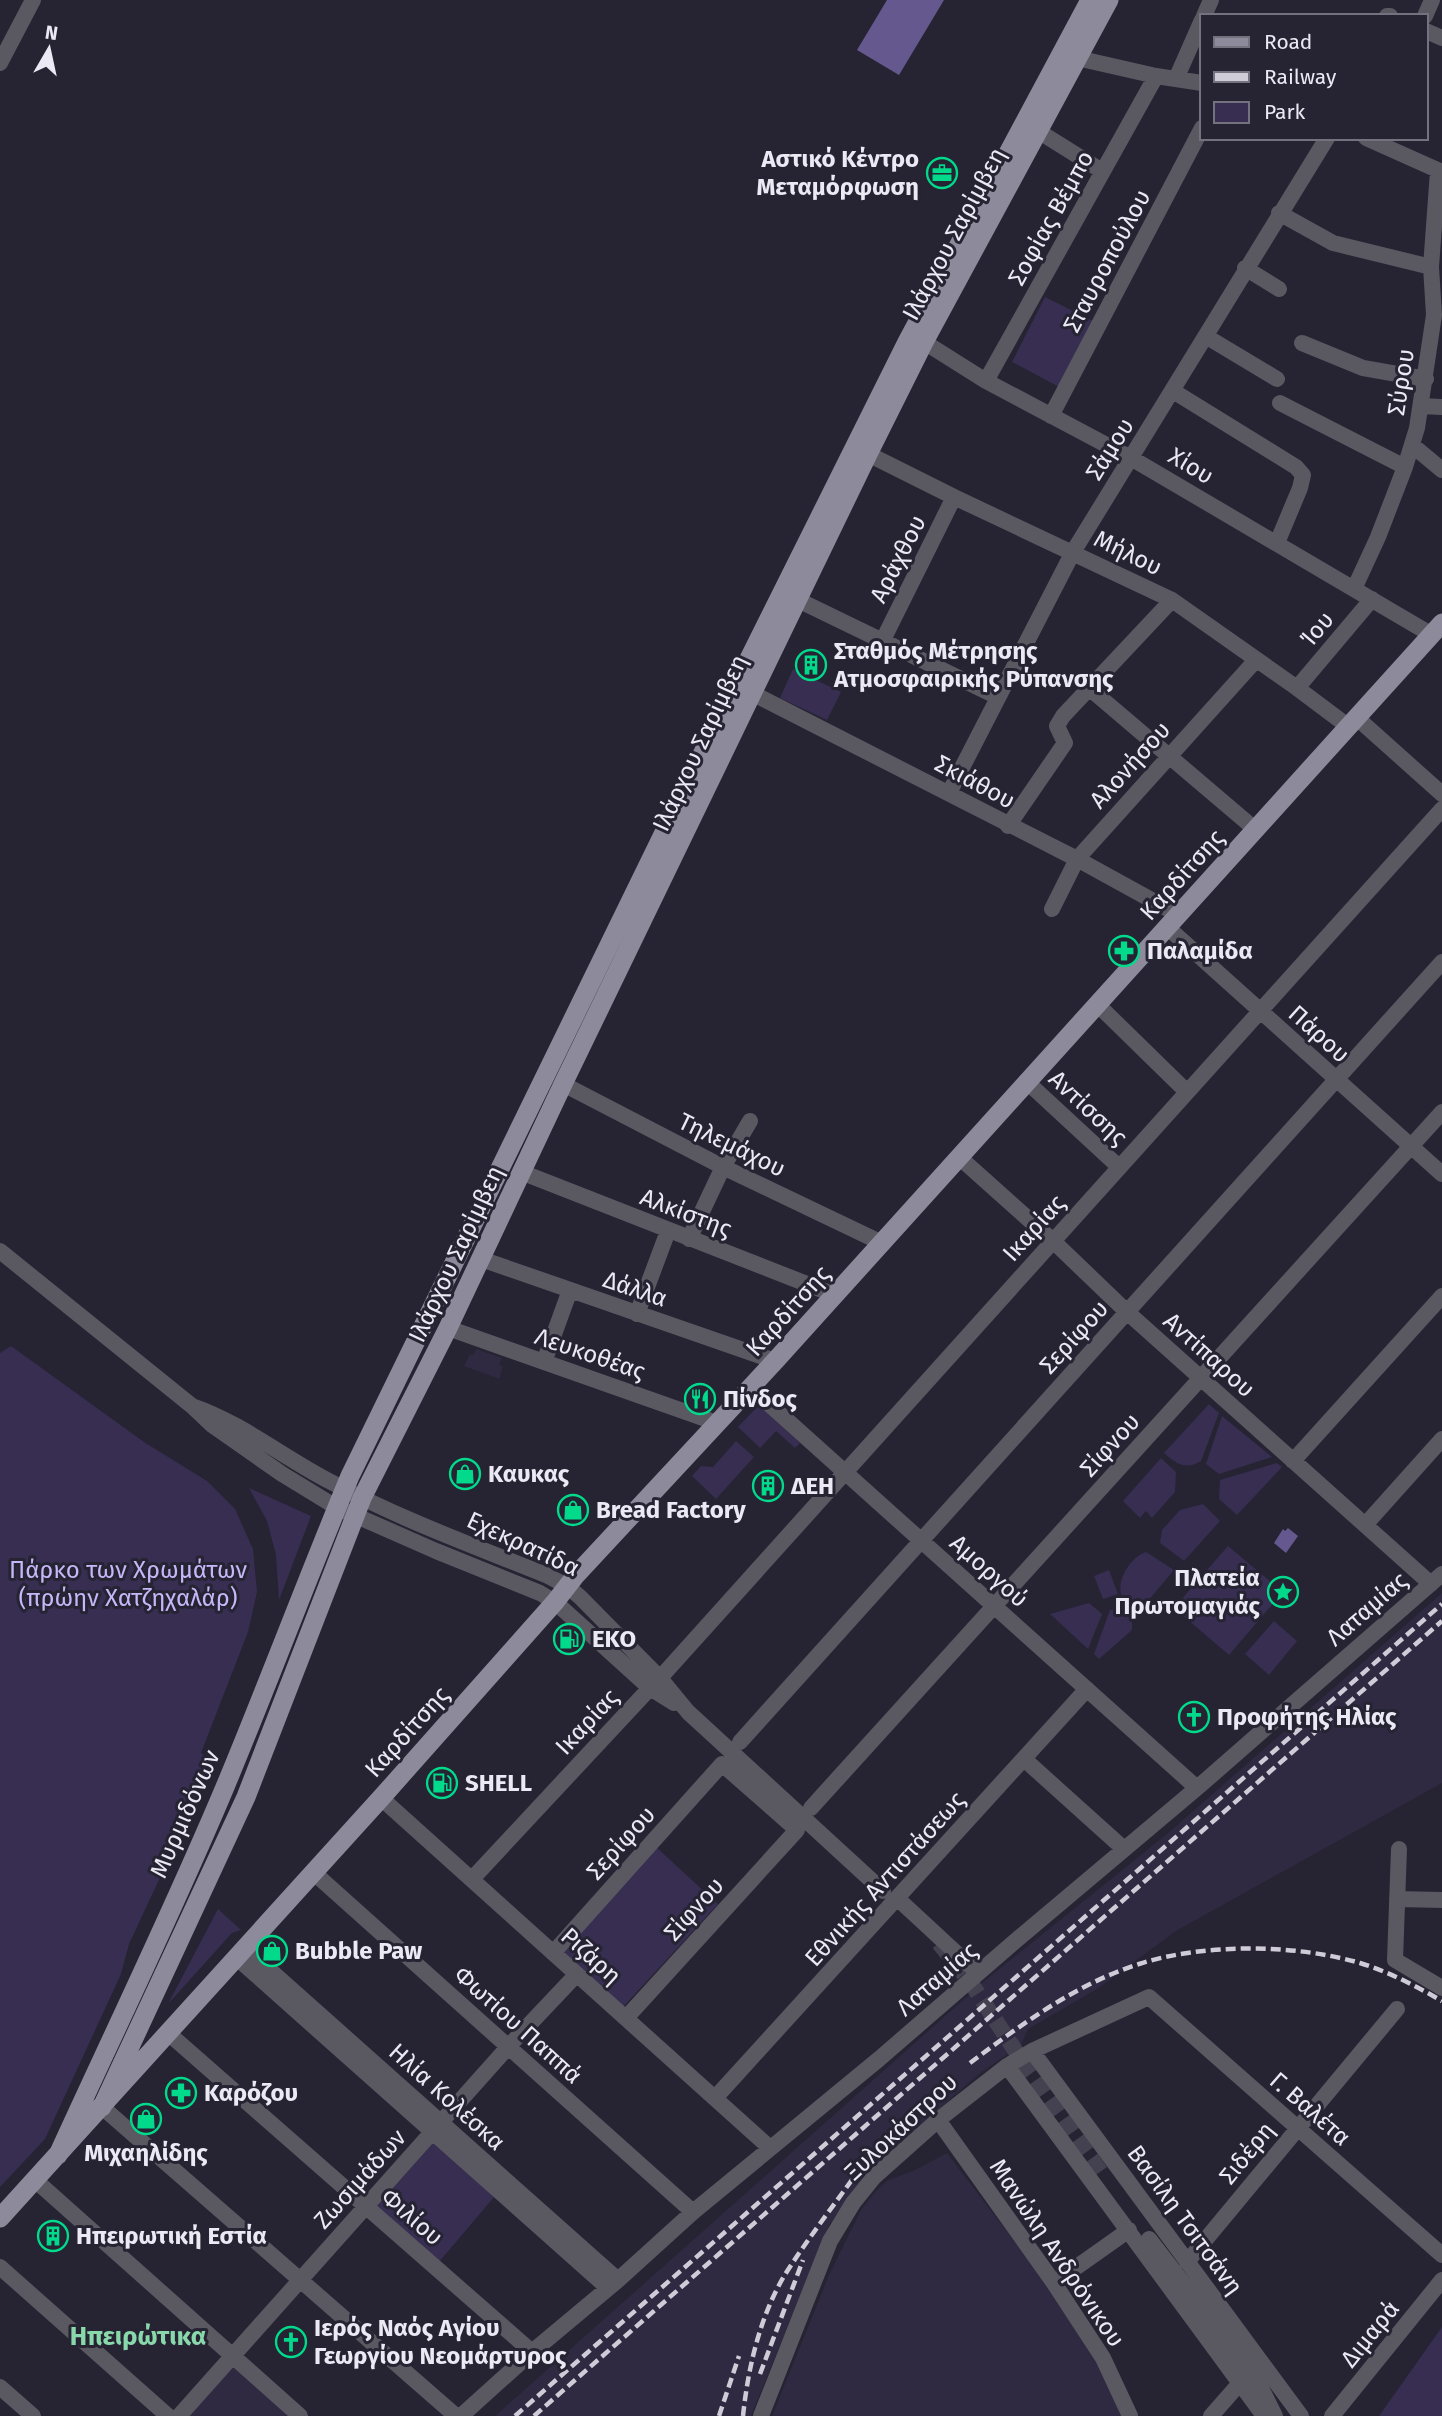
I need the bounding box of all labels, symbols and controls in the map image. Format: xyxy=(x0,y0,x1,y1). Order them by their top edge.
north arrow xyxy=(14,14,84,84)
legend xyxy=(1200,14,1428,140)
text: N xyxy=(44,20,60,45)
text: Road xyxy=(1264,29,1312,55)
text: Railway xyxy=(1264,64,1337,90)
text: Park xyxy=(1264,99,1306,125)
street label: Ιλάρχου Σαρίμβεη xyxy=(897,143,1011,325)
place label: Αστικό Κέντρο Μεταμόρφωση xyxy=(756,145,919,201)
street label: Σοφίας Βέμπο xyxy=(1003,146,1099,290)
office icon: Αστικό Κέντρο Μεταμόρφωση xyxy=(925,156,959,190)
street label: Σταυροπούλου xyxy=(1058,185,1156,337)
street label: Σύρου xyxy=(1382,347,1420,417)
street label: Σάμου xyxy=(1080,413,1140,485)
street label: Χίου xyxy=(1163,442,1219,490)
street label: Αράχθου xyxy=(864,511,932,607)
street label: Μήλου xyxy=(1089,525,1167,581)
street label: Ίου xyxy=(1294,606,1340,652)
place label: Σταθμός Μέτρησης Ατμοσφαιρικής Ρύπανσης xyxy=(833,637,1114,693)
building icon: Σταθμός Μέτρησης Ατμοσφαιρικής Ρύπανσης xyxy=(794,648,828,682)
street label: Ιλάρχου Σαρίμβεη xyxy=(647,650,753,836)
street label: Αλονήσου xyxy=(1084,716,1176,814)
street label: Σκιάθου xyxy=(930,749,1020,815)
street label: Καρδίτσης xyxy=(1134,824,1230,926)
pharmacy icon: Παλαμίδα xyxy=(1107,934,1141,968)
place label: Παλαμίδα xyxy=(1147,937,1253,965)
street label: Πάρου xyxy=(1283,999,1355,1069)
street label: Αντίσσης xyxy=(1043,1065,1133,1151)
street label: Τηλεμάχου xyxy=(674,1107,790,1183)
street label: Ιλάρχου Σαρίμβεη xyxy=(403,1161,509,1347)
street label: Αλκίστης xyxy=(636,1183,736,1243)
street label: Ικαρίας xyxy=(997,1189,1071,1267)
street label: Καρδίτσης xyxy=(740,1260,836,1362)
street label: Δάλλα xyxy=(599,1265,671,1313)
street label: Σερίφου xyxy=(1034,1295,1114,1379)
street label: Αντίπαρου xyxy=(1158,1307,1260,1403)
street label: Λευκοθέας xyxy=(531,1322,649,1386)
restaurant icon: Πίνδος xyxy=(683,1382,717,1416)
place label: Πίνδος xyxy=(723,1385,797,1413)
street label: Σίφνου xyxy=(1074,1408,1146,1482)
shop icon: Καυκας xyxy=(448,1457,482,1491)
place label: Καυκας xyxy=(488,1460,570,1488)
building icon: ΔΕΗ xyxy=(751,1469,785,1503)
place label: ΔΕΗ xyxy=(790,1472,834,1500)
shop icon: Bread Factory xyxy=(556,1493,590,1527)
place label: Bread Factory xyxy=(596,1496,746,1524)
street label: Εχεκρατίδα xyxy=(462,1506,584,1582)
street label: Αμοργού xyxy=(944,1529,1034,1613)
park label: Πάρκο των Χρωμάτων (πρώην Χατζηχαλάρ) xyxy=(9,1556,247,1612)
place label: Πλατεία Πρωτομαγιάς xyxy=(1114,1564,1261,1620)
street label: Λαταμίας xyxy=(1321,1566,1413,1652)
place icon: Πλατεία Πρωτομαγιάς xyxy=(1266,1575,1300,1609)
fuel station icon: EKO xyxy=(552,1622,586,1656)
place label: EKO xyxy=(592,1625,636,1653)
street label: Καρδίτσης xyxy=(359,1681,455,1783)
street label: Ικαρίας xyxy=(550,1683,624,1761)
church icon: Προφήτης Ηλίας xyxy=(1177,1700,1211,1734)
place label: Προφήτης Ηλίας xyxy=(1217,1703,1397,1731)
street label: Μυρμιδόνων xyxy=(144,1745,226,1882)
fuel station icon: SHELL xyxy=(425,1766,459,1800)
place label: SHELL xyxy=(465,1769,532,1797)
street label: Εθνικής Αντιστάσεως xyxy=(799,1786,971,1972)
street label: Σερίφου xyxy=(581,1801,661,1885)
street label: Σίφνου xyxy=(658,1872,730,1946)
street label: Ριζάρη xyxy=(555,1922,627,1990)
shop icon: Bubble Paw xyxy=(255,1934,289,1968)
street label: Λαταμίας xyxy=(891,1936,983,2022)
place label: Bubble Paw xyxy=(295,1937,422,1965)
street label: Φωτίου Παππά xyxy=(448,1960,588,2090)
street label: Ηλία Κολέσκα xyxy=(383,2038,511,2156)
street label: Γ. Βαλέτα xyxy=(1264,2066,1356,2152)
street label: Ξυλοκάστρου xyxy=(839,2068,963,2186)
pharmacy icon: Καρόζου xyxy=(164,2076,198,2110)
place label: Καρόζου xyxy=(204,2079,298,2107)
shop icon: Μιχαηλίδης xyxy=(129,2102,163,2136)
street label: Σιδέρη xyxy=(1214,2116,1280,2190)
street label: Ζωσιμάδων xyxy=(308,2123,412,2234)
place label: Μιχαηλίδης xyxy=(84,2139,208,2167)
street label: Βασίλη Τσιτσάνη xyxy=(1121,2140,1249,2300)
street label: Μανώλη Ανδρόνικου xyxy=(984,2154,1130,2352)
street label: Φιλίου xyxy=(375,2183,449,2251)
building icon: Ηπειρωτική Εστία xyxy=(36,2219,70,2253)
place label: Ηπειρωτική Εστία xyxy=(76,2222,267,2250)
street label: Διμαρά xyxy=(1335,2295,1405,2373)
place label: Ιερός Ναός Αγίου Γεωργίου Νεομάρτυρος xyxy=(314,2314,567,2370)
district label: Ηπειρώτικα xyxy=(70,2321,206,2352)
church icon: Ιερός Ναός Αγίου Γεωργίου Νεομάρτυρος xyxy=(274,2325,308,2359)

